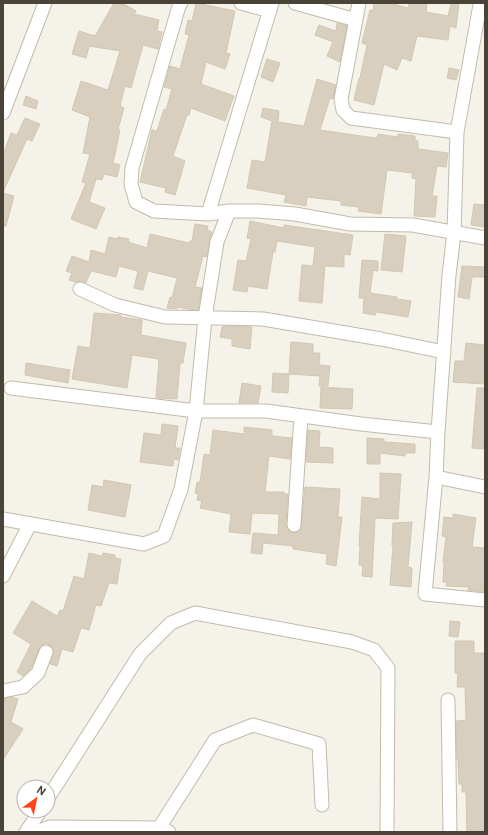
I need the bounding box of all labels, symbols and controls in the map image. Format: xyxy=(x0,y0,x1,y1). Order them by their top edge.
north arrow xyxy=(16,779,56,819)
text: N xyxy=(34,783,48,799)

